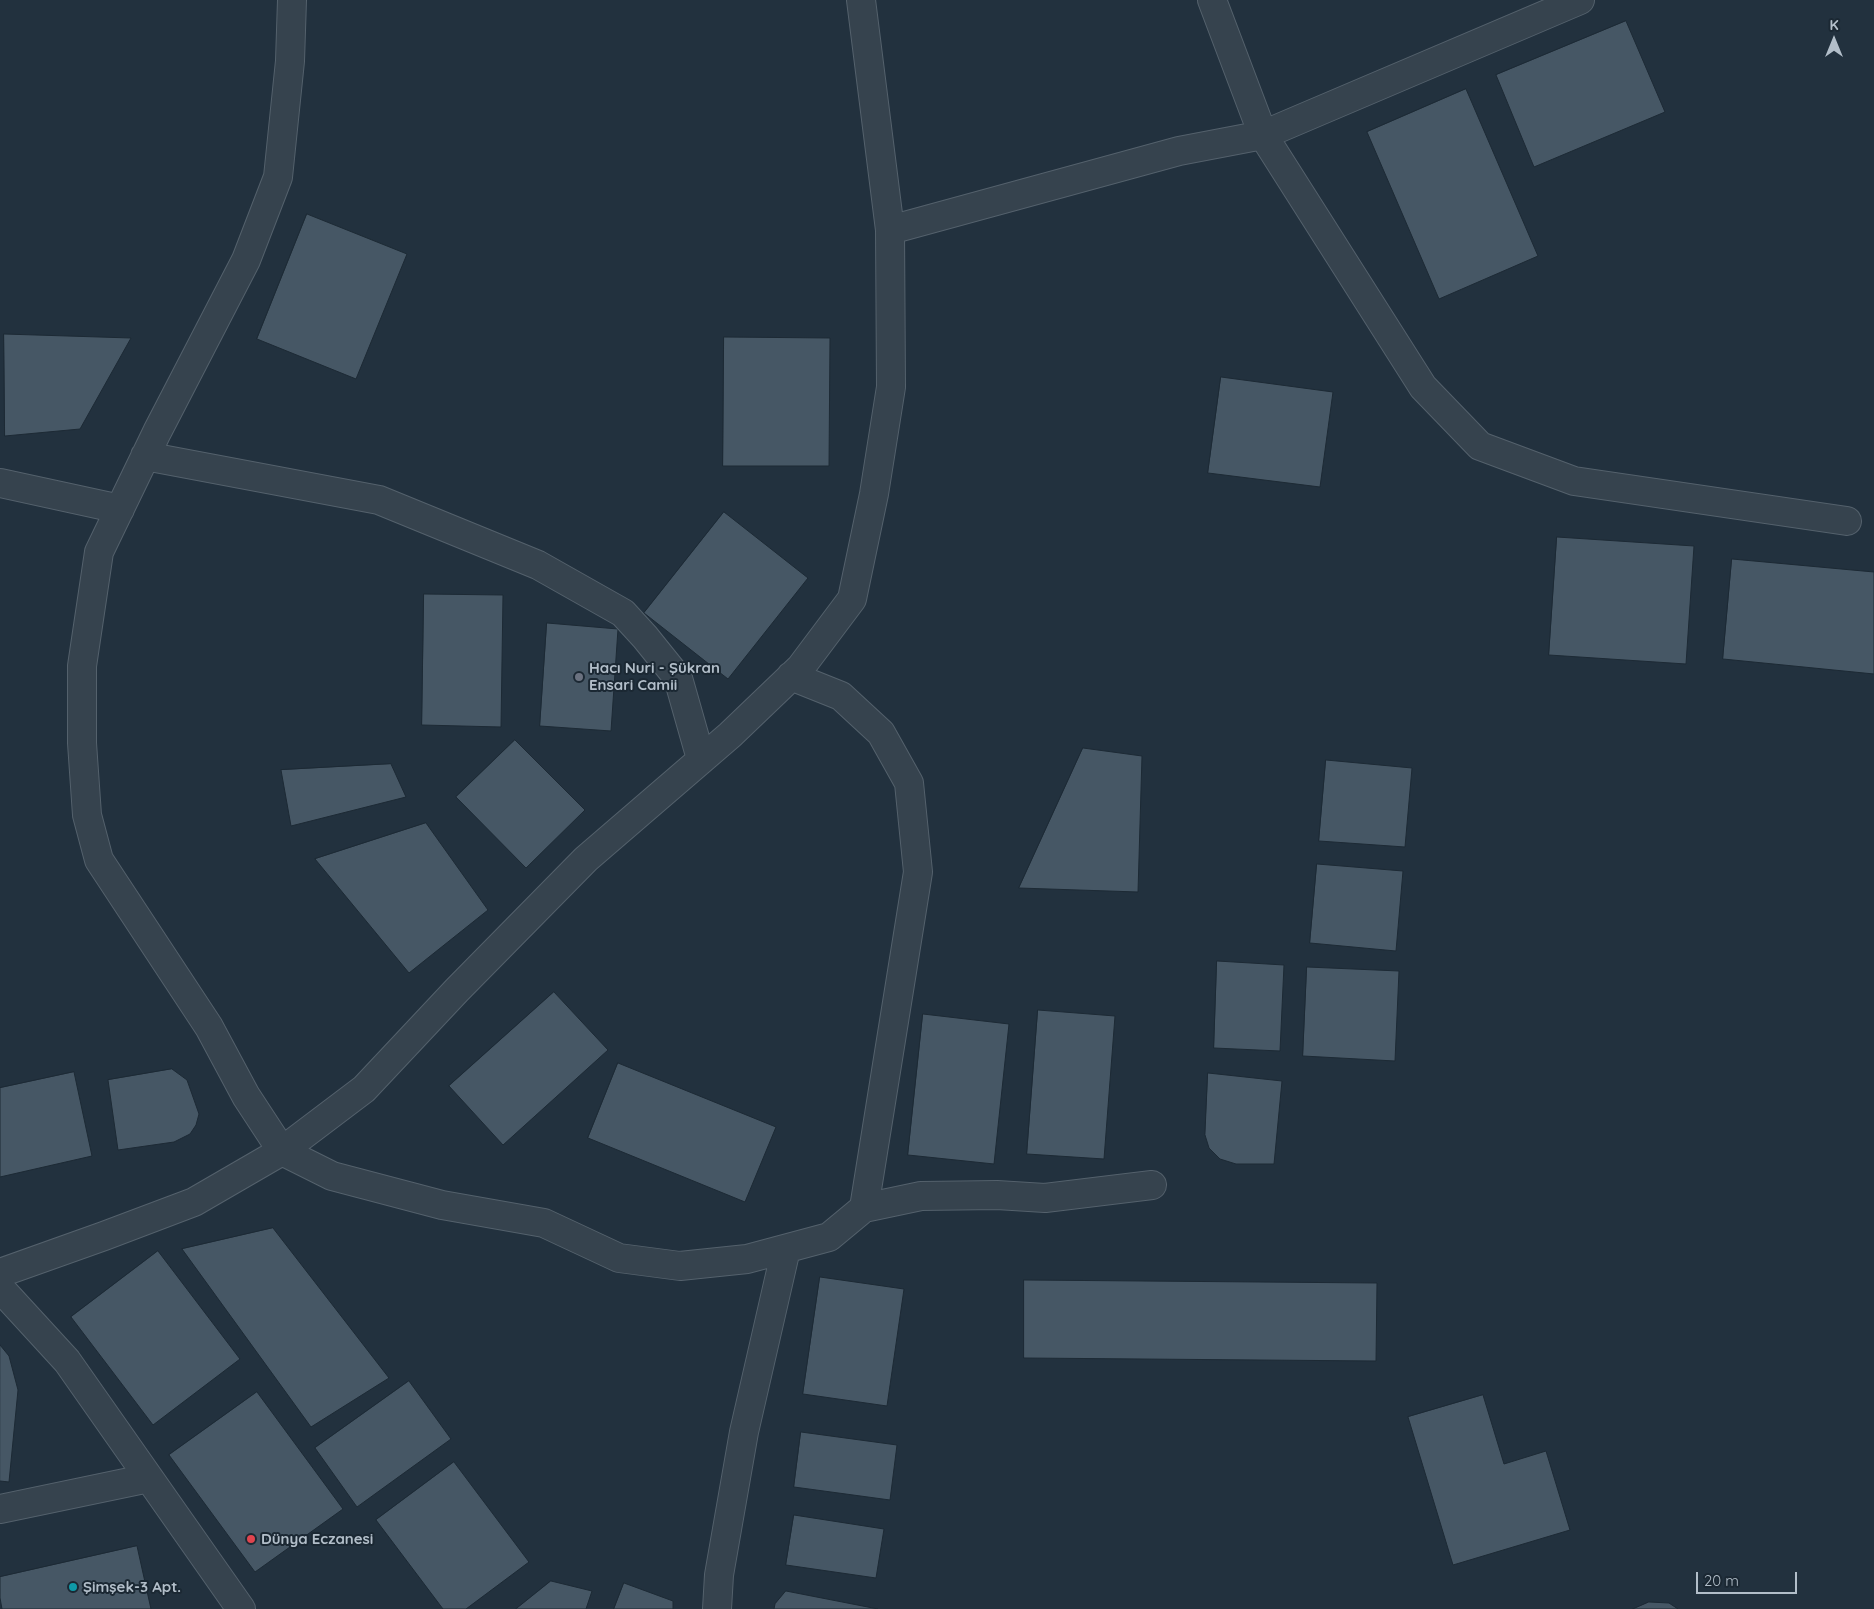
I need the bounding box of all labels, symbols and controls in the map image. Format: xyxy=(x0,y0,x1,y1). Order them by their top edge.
north arrow xyxy=(1809,15,1859,65)
text: K xyxy=(1829,16,1839,34)
place label: Hacı Nuri - Şükran Ensari Camii xyxy=(589,659,720,694)
marker: Hacı Nuri - Şükran Ensari Camii xyxy=(573,671,585,683)
place label: Dünya Eczanesi xyxy=(261,1530,373,1548)
marker: Dünya Eczanesi xyxy=(245,1533,257,1545)
scale bar xyxy=(1699,1562,1800,1594)
text: 20 m xyxy=(1704,1571,1739,1590)
place label: Şimşek-3 Apt. xyxy=(83,1578,181,1596)
marker: Şimşek-3 Apt. xyxy=(67,1581,79,1593)

